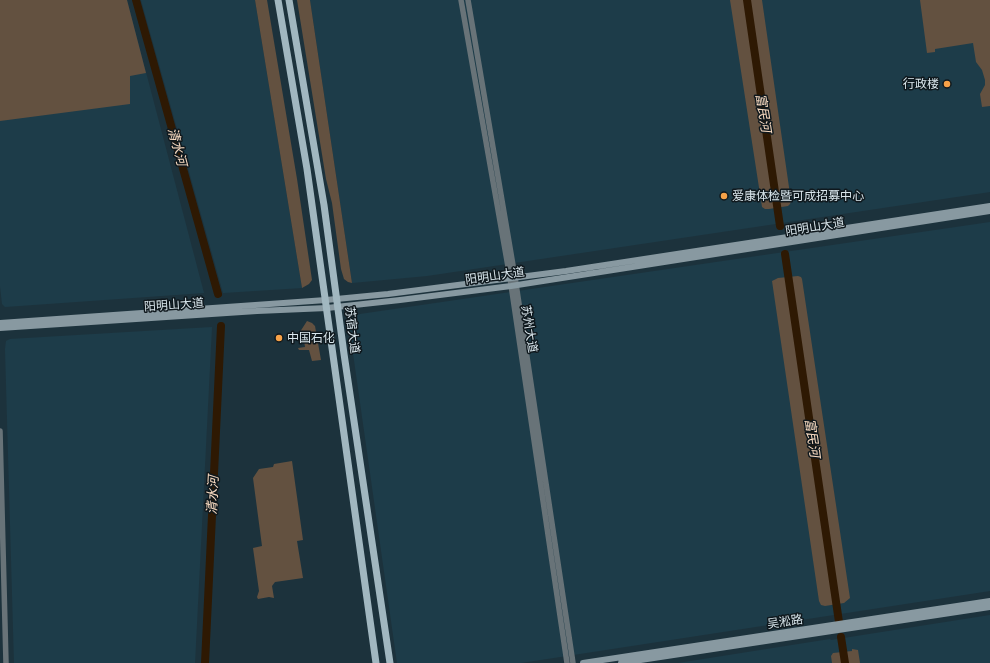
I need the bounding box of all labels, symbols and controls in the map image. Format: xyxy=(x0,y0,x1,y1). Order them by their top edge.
place label: 行政楼 xyxy=(903,77,939,91)
marker: 行政楼 xyxy=(942,79,952,89)
water label: 富民河 xyxy=(752,93,774,133)
water label: 清水河 xyxy=(164,126,190,168)
place label: 爱康体检暨可成招募中心 xyxy=(732,189,864,203)
marker: 爱康体检暨可成招募中心 xyxy=(719,191,729,201)
street label: 阳明山大道 xyxy=(784,215,846,239)
street label: 阳明山大道 xyxy=(464,265,526,287)
street label: 阳明山大道 xyxy=(144,296,204,314)
street label: 苏州大道 xyxy=(518,304,540,354)
street label: 苏宿大道 xyxy=(342,305,362,355)
place label: 中国石化 xyxy=(287,331,335,345)
marker: 中国石化 xyxy=(274,333,284,343)
water label: 富民河 xyxy=(802,418,822,458)
water label: 清水河 xyxy=(204,475,222,515)
street label: 吴淞路 xyxy=(766,612,804,632)

